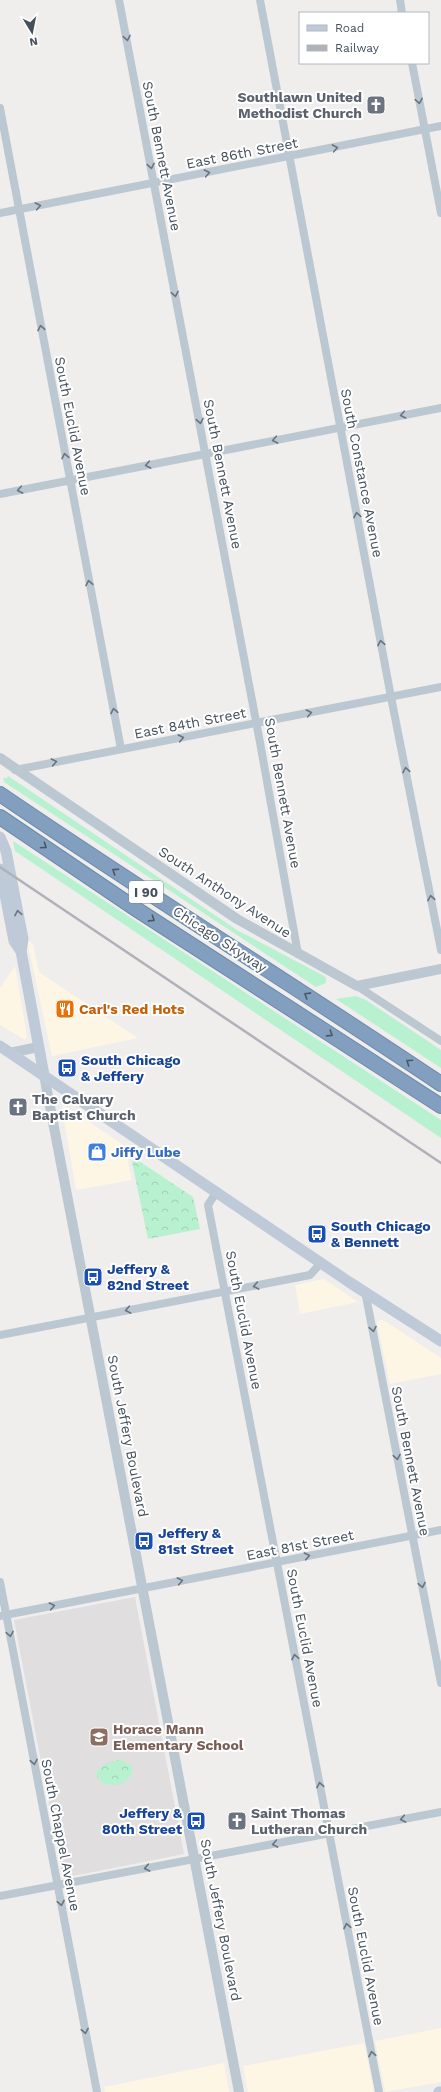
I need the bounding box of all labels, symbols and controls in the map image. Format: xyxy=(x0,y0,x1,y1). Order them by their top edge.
north arrow xyxy=(12,12,52,52)
legend xyxy=(299,12,429,64)
text: Road xyxy=(335,21,364,35)
text: N xyxy=(29,34,39,48)
one-way arrow xyxy=(122,35,130,41)
text: Railway xyxy=(335,41,380,55)
street label: South Bennett Avenue xyxy=(140,80,184,232)
place label: Southlawn United Methodist Church xyxy=(237,89,362,121)
church icon: Southlawn United Methodist Church xyxy=(365,94,387,116)
one-way arrow xyxy=(415,98,423,104)
street label: East 86th Street xyxy=(185,134,299,172)
one-way arrow xyxy=(332,144,338,152)
one-way arrow xyxy=(146,163,154,169)
one-way arrow xyxy=(204,169,210,177)
one-way arrow xyxy=(35,202,41,210)
one-way arrow xyxy=(170,291,179,297)
one-way arrow xyxy=(37,325,46,331)
street label: South Euclid Avenue xyxy=(52,355,94,497)
street label: South Constance Avenue xyxy=(338,387,386,559)
street label: South Bennett Avenue xyxy=(201,398,245,550)
one-way arrow xyxy=(400,411,406,419)
one-way arrow xyxy=(195,418,203,425)
one-way arrow xyxy=(272,436,278,444)
one-way arrow xyxy=(61,453,70,459)
one-way arrow xyxy=(144,461,151,469)
one-way arrow xyxy=(17,486,23,494)
one-way arrow xyxy=(353,512,362,518)
one-way arrow xyxy=(86,580,94,586)
one-way arrow xyxy=(377,639,386,646)
street label: East 84th Street xyxy=(133,704,247,742)
one-way arrow xyxy=(110,708,119,714)
one-way arrow xyxy=(306,709,312,718)
street label: South Bennett Avenue xyxy=(262,717,304,869)
one-way arrow xyxy=(178,734,184,742)
one-way arrow xyxy=(51,759,57,767)
one-way arrow xyxy=(402,767,410,773)
one-way arrow xyxy=(39,842,46,849)
street label: South Anthony Avenue xyxy=(156,843,294,941)
one-way arrow xyxy=(112,868,119,876)
road number: I 90 xyxy=(129,881,163,903)
one-way arrow xyxy=(427,895,435,901)
street label: Chicago Skyway xyxy=(170,903,271,976)
one-way arrow xyxy=(14,910,23,916)
one-way arrow xyxy=(148,914,155,921)
one-way arrow xyxy=(304,993,311,1000)
restaurant icon: Carl's Red Hots xyxy=(54,998,76,1020)
place label: Carl's Red Hots xyxy=(79,1001,185,1017)
one-way arrow xyxy=(326,1029,333,1037)
place label: South Chicago & Jeffery xyxy=(81,1052,181,1084)
bus stop icon: South Chicago & Jeffery xyxy=(56,1057,78,1079)
one-way arrow xyxy=(406,1060,413,1067)
place label: The Calvary Baptist Church xyxy=(32,1091,136,1123)
church icon: The Calvary Baptist Church xyxy=(7,1096,29,1118)
shop icon: Jiffy Lube xyxy=(86,1141,108,1163)
place label: Jiffy Lube xyxy=(111,1144,181,1160)
place label: South Chicago & Bennett xyxy=(331,1218,431,1250)
bus stop icon: South Chicago & Bennett xyxy=(306,1223,328,1245)
street label: South Euclid Avenue xyxy=(223,1249,265,1391)
place label: Jeffery & 82nd Street xyxy=(107,1261,189,1293)
bus stop icon: Jeffery & 82nd Street xyxy=(82,1266,104,1288)
one-way arrow xyxy=(252,1281,259,1289)
one-way arrow xyxy=(125,1306,131,1314)
one-way arrow xyxy=(368,1326,376,1333)
street label: South Jeffery Boulevard xyxy=(104,1354,152,1518)
street label: South Bennett Avenue xyxy=(389,1385,433,1537)
one-way arrow xyxy=(393,1454,401,1460)
place label: Jeffery & 81st Street xyxy=(158,1525,234,1557)
street label: East 81st Street xyxy=(245,1527,355,1563)
bus stop icon: Jeffery & 81st Street xyxy=(133,1530,155,1552)
one-way arrow xyxy=(304,1553,310,1561)
street label: South Euclid Avenue xyxy=(284,1567,326,1709)
one-way arrow xyxy=(176,1578,183,1586)
one-way arrow xyxy=(417,1581,426,1588)
one-way arrow xyxy=(49,1603,55,1611)
one-way arrow xyxy=(5,1631,14,1637)
one-way arrow xyxy=(292,1654,300,1660)
place label: Horace Mann Elementary School xyxy=(113,1721,244,1753)
school or university icon: Horace Mann Elementary School xyxy=(88,1726,110,1748)
street label: South Chappel Avenue xyxy=(38,1758,84,1912)
one-way arrow xyxy=(29,1759,38,1765)
one-way arrow xyxy=(316,1782,325,1788)
place label: Jeffery & 80th Street xyxy=(102,1805,182,1837)
place label: Saint Thomas Lutheran Church xyxy=(251,1805,367,1837)
bus stop icon: Jeffery & 80th Street xyxy=(185,1810,207,1832)
church icon: Saint Thomas Lutheran Church xyxy=(226,1810,248,1832)
one-way arrow xyxy=(400,1814,406,1823)
street label: South Jeffery Boulevard xyxy=(197,1838,245,2002)
one-way arrow xyxy=(272,1839,278,1847)
one-way arrow xyxy=(144,1863,151,1872)
street label: South Euclid Avenue xyxy=(345,1885,387,2027)
one-way arrow xyxy=(56,1900,65,1907)
one-way arrow xyxy=(344,1923,352,1929)
one-way arrow xyxy=(80,2028,89,2034)
one-way arrow xyxy=(368,2051,376,2057)

